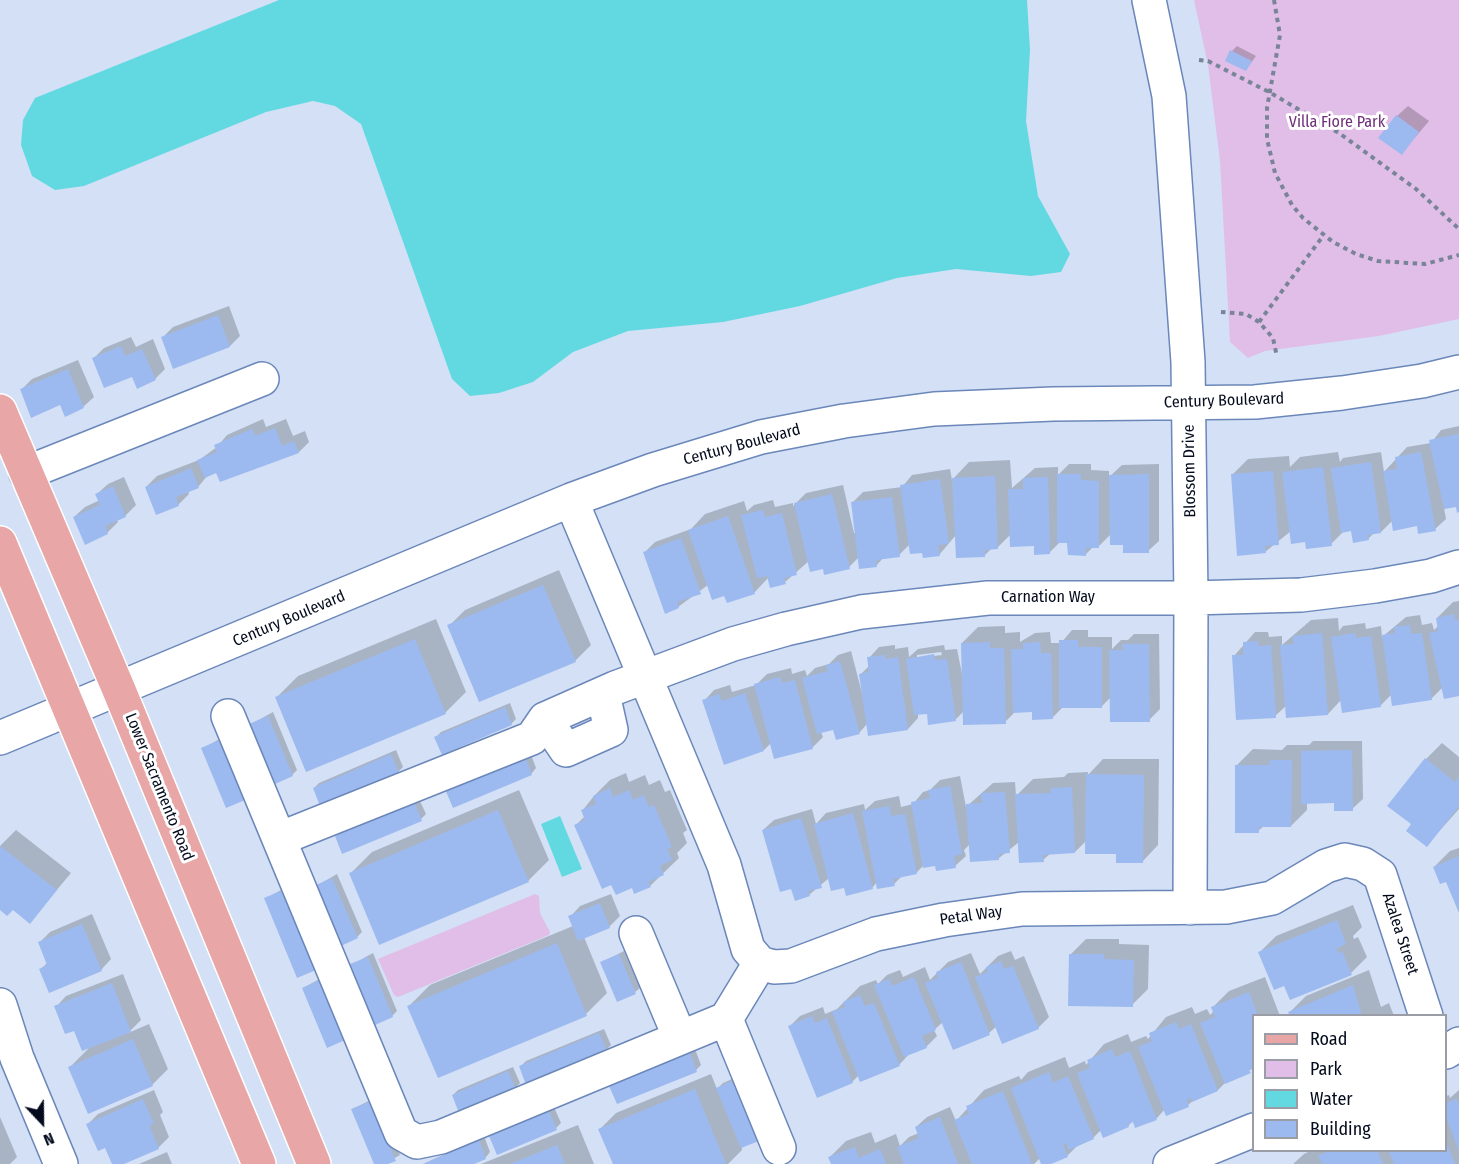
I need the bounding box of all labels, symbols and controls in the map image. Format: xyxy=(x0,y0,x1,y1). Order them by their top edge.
park label: Villa Fiore Park xyxy=(1289,113,1385,133)
street label: Century Boulevard xyxy=(1164,389,1284,413)
street label: Century Boulevard xyxy=(681,420,803,470)
street label: Blossom Drive xyxy=(1180,424,1200,518)
street label: Century Boulevard xyxy=(230,587,348,651)
street label: Carnation Way xyxy=(1001,588,1095,608)
street label: Lower Sacramento Road xyxy=(121,710,197,864)
street label: Azalea Street xyxy=(1378,891,1422,977)
street label: Petal Way xyxy=(939,902,1003,930)
legend xyxy=(1252,1014,1447,1152)
text: Road xyxy=(1310,1028,1347,1050)
text: Park xyxy=(1310,1058,1342,1080)
text: Water xyxy=(1310,1088,1353,1110)
north arrow xyxy=(12,1092,72,1152)
text: Building xyxy=(1310,1118,1371,1140)
text: N xyxy=(41,1129,57,1150)

